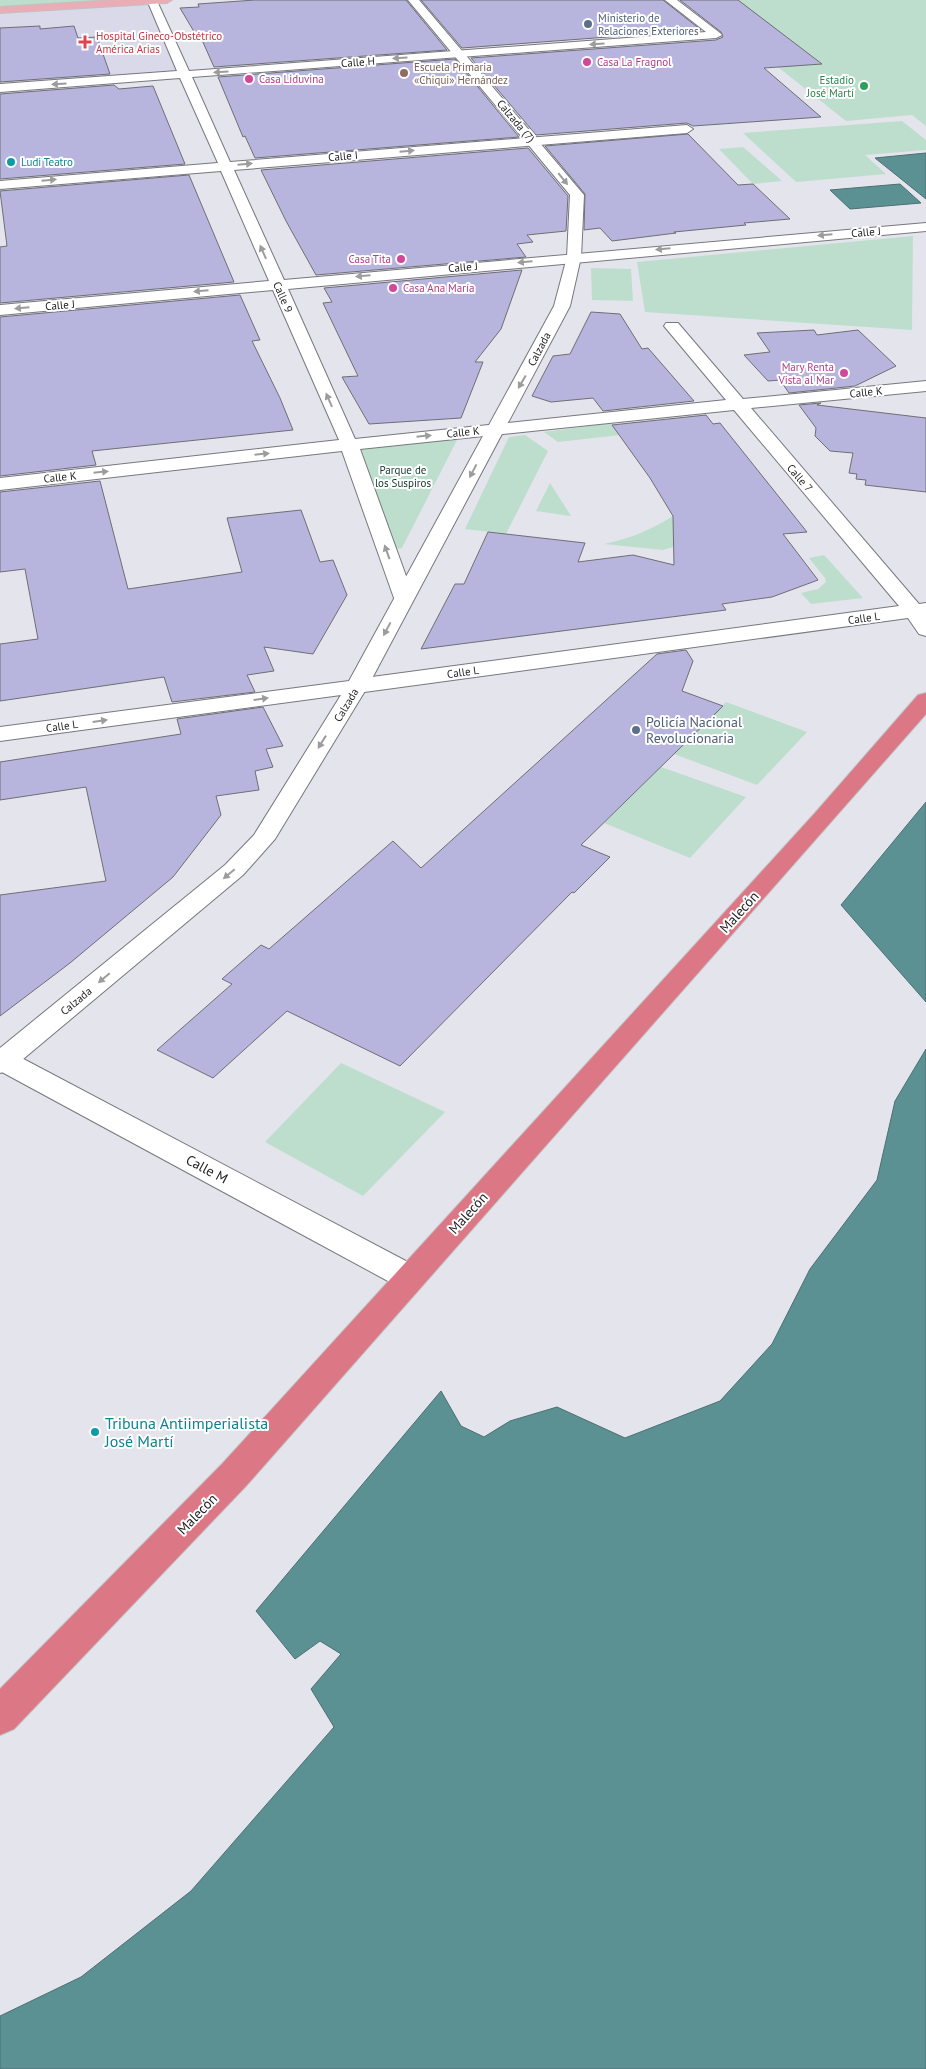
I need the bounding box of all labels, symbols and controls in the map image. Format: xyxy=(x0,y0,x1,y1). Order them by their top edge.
place label: Ministerio de Relaciones Exteriores xyxy=(598,11,699,38)
marker: Ministerio de Relaciones Exteriores xyxy=(582,18,594,30)
place label: Hospital Gineco-Obstétrico América Arias xyxy=(96,29,222,56)
marker: Hospital Gineco-Obstétrico América Arias xyxy=(78,35,92,49)
one-way arrow xyxy=(589,40,605,48)
street label: Calle H xyxy=(341,54,375,70)
one-way arrow xyxy=(392,55,408,63)
place label: Casa La Fragnol xyxy=(597,55,672,69)
marker: Casa La Fragnol xyxy=(581,56,593,68)
place label: Escuela Primaria «Chiqui» Hernández xyxy=(414,60,508,87)
marker: Escuela Primaria «Chiqui» Hernández xyxy=(398,67,410,79)
one-way arrow xyxy=(213,68,229,76)
place label: Casa Liduvina xyxy=(259,72,324,86)
marker: Casa Liduvina xyxy=(243,73,255,85)
place label: Estadio José Martí xyxy=(806,73,854,100)
one-way arrow xyxy=(51,80,67,88)
marker: Estadio José Martí xyxy=(858,80,870,92)
street label: Calzada (7) xyxy=(494,97,538,145)
one-way arrow xyxy=(400,147,416,155)
street label: Calle I xyxy=(328,148,358,164)
place label: Ludi Teatro xyxy=(21,155,73,169)
marker: Ludi Teatro xyxy=(5,156,17,168)
one-way arrow xyxy=(238,159,254,167)
one-way arrow xyxy=(558,172,569,185)
one-way arrow xyxy=(41,176,57,184)
street label: Calle J xyxy=(851,224,881,240)
one-way arrow xyxy=(817,231,833,239)
one-way arrow xyxy=(258,245,266,259)
one-way arrow xyxy=(655,246,671,254)
place label: Casa Tita xyxy=(349,252,391,266)
marker: Casa Tita xyxy=(395,253,407,265)
one-way arrow xyxy=(517,258,533,266)
street label: Calle J xyxy=(448,259,478,275)
one-way arrow xyxy=(355,273,371,281)
street label: Calle 9 xyxy=(270,279,296,315)
place label: Casa Ana María xyxy=(403,281,474,295)
marker: Casa Ana María xyxy=(387,282,399,294)
one-way arrow xyxy=(193,288,209,296)
street label: Calle J xyxy=(45,297,75,313)
one-way arrow xyxy=(14,304,30,312)
street label: Calzada xyxy=(524,330,554,368)
place label: Mary Renta Vista al Mar xyxy=(778,360,834,387)
marker: Mary Renta Vista al Mar xyxy=(838,367,850,379)
one-way arrow xyxy=(517,376,526,389)
street label: Calle K xyxy=(849,383,884,401)
one-way arrow xyxy=(325,393,333,407)
street label: Calle K xyxy=(446,423,481,441)
one-way arrow xyxy=(416,432,432,440)
one-way arrow xyxy=(254,450,270,458)
street label: Calle 7 xyxy=(784,461,816,495)
park label: Parque de los Suspiros xyxy=(375,463,431,490)
one-way arrow xyxy=(468,464,477,477)
street label: Calle K xyxy=(43,468,78,486)
one-way arrow xyxy=(93,468,109,476)
one-way arrow xyxy=(383,544,391,559)
street label: Calle L xyxy=(847,609,881,627)
one-way arrow xyxy=(383,622,391,636)
street label: Calle L xyxy=(446,663,480,681)
street label: Calzada xyxy=(331,686,361,724)
one-way arrow xyxy=(254,695,270,703)
place label: Policía Nacional Revolucionaria xyxy=(646,713,742,747)
street label: Calle L xyxy=(45,717,79,735)
one-way arrow xyxy=(93,717,109,725)
marker: Policía Nacional Revolucionaria xyxy=(630,724,642,736)
one-way arrow xyxy=(318,736,327,749)
one-way arrow xyxy=(222,869,235,880)
street label: Malecón xyxy=(716,887,762,937)
one-way arrow xyxy=(98,973,111,984)
street label: Calzada xyxy=(58,984,94,1018)
street label: Calle M xyxy=(183,1151,231,1187)
street label: Malecón xyxy=(445,1188,491,1238)
place label: Tribuna Antiimperialista José Martí xyxy=(104,1413,268,1451)
marker: Tribuna Antiimperialista José Martí xyxy=(89,1426,101,1438)
street label: Malecón xyxy=(173,1490,221,1538)

